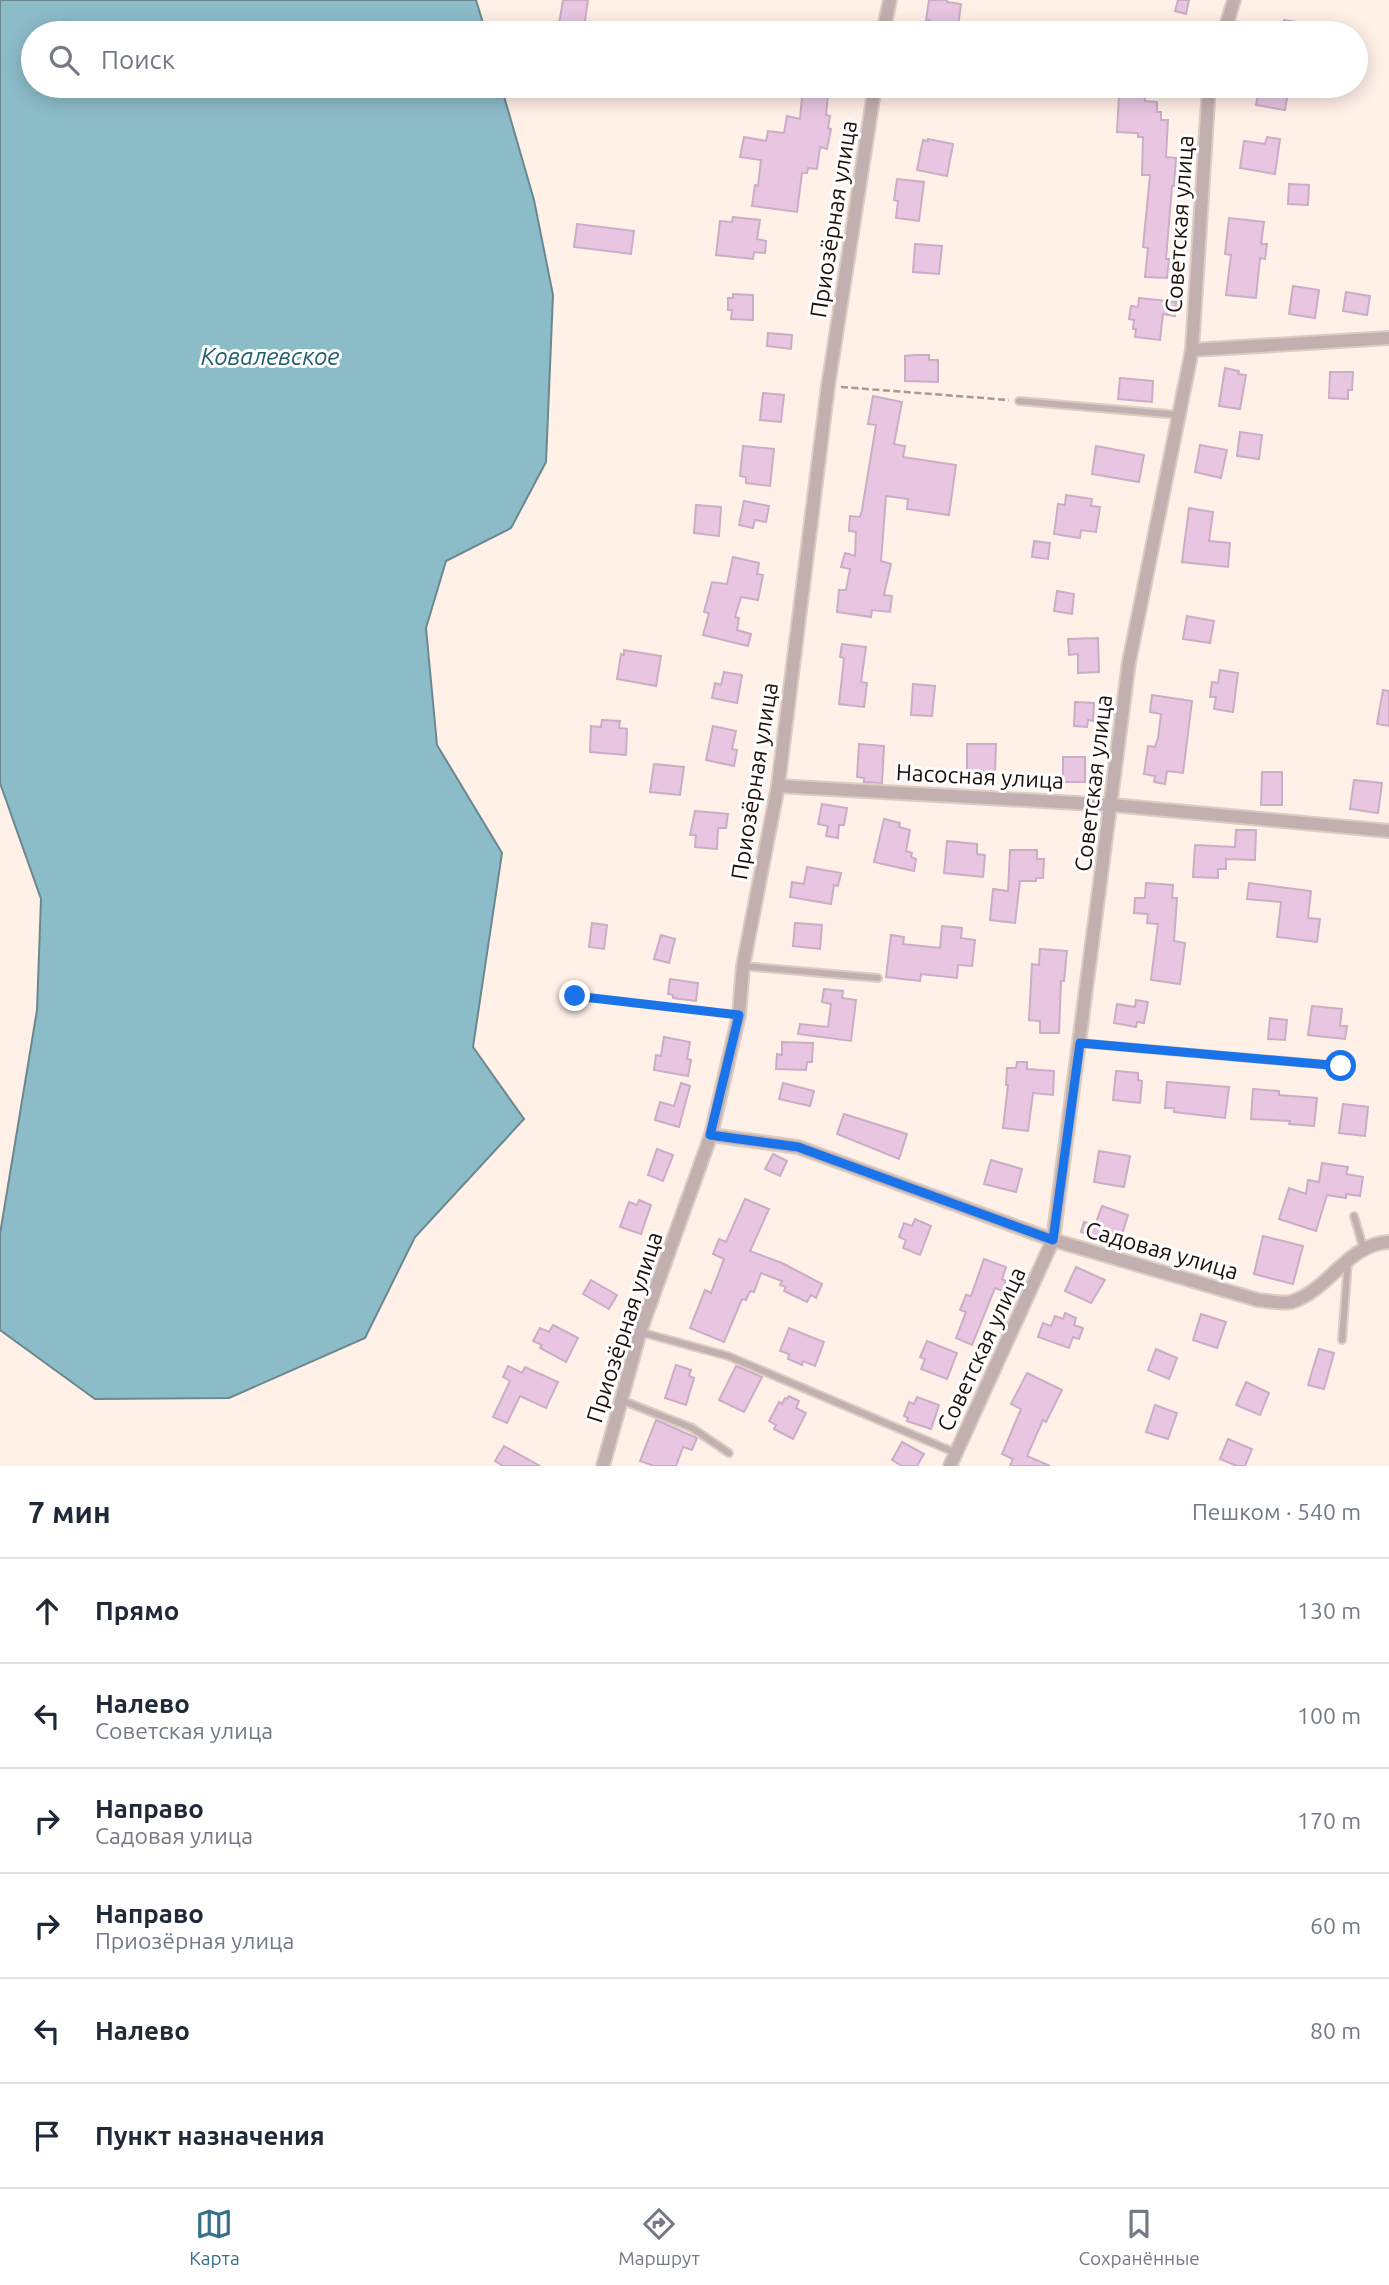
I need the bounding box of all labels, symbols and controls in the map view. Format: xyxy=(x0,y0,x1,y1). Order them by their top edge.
search box xyxy=(21,21,1368,98)
icon: search xyxy=(45,41,83,79)
text: Поиск xyxy=(101,45,175,74)
street label: Приозёрная улица xyxy=(805,119,861,319)
street label: Советская улица xyxy=(1160,134,1198,314)
water label: Ковалевское xyxy=(201,343,339,370)
street label: Приозёрная улица xyxy=(726,681,782,881)
street label: Советская улица xyxy=(1070,693,1116,873)
street label: Насосная улица xyxy=(895,759,1065,793)
route end xyxy=(559,980,590,1011)
route start xyxy=(1325,1050,1356,1081)
street label: Садовая улица xyxy=(1083,1216,1241,1284)
street label: Приозёрная улица xyxy=(581,1228,667,1426)
street label: Советская улица xyxy=(932,1263,1030,1435)
text: 7 мин xyxy=(28,1495,111,1529)
text: Пешком · 540 m xyxy=(1192,1499,1361,1524)
icon: ahead xyxy=(28,1592,66,1630)
text: Прямо xyxy=(95,1596,179,1625)
text: 130 m xyxy=(1297,1598,1361,1623)
text: Налево xyxy=(95,1689,190,1718)
icon: left xyxy=(28,1697,66,1735)
text: 100 m xyxy=(1297,1703,1361,1728)
text: Советская улица xyxy=(95,1718,273,1743)
text: Направо xyxy=(95,1794,204,1823)
icon: right xyxy=(28,1802,66,1840)
text: 170 m xyxy=(1297,1808,1361,1833)
text: Садовая улица xyxy=(95,1823,253,1848)
text: Направо xyxy=(95,1899,204,1928)
icon: right xyxy=(28,1907,66,1945)
text: 60 m xyxy=(1310,1913,1361,1938)
text: Приозёрная улица xyxy=(95,1928,294,1953)
icon: left xyxy=(28,2012,66,2050)
text: Налево xyxy=(95,2016,190,2045)
text: 80 m xyxy=(1310,2018,1361,2043)
icon: arrive xyxy=(28,2117,66,2155)
text: Пункт назначения xyxy=(95,2121,325,2150)
tab: Карта xyxy=(189,2205,240,2269)
tab: Маршрут xyxy=(618,2205,700,2269)
tab: Сохранённые xyxy=(1078,2205,1200,2269)

